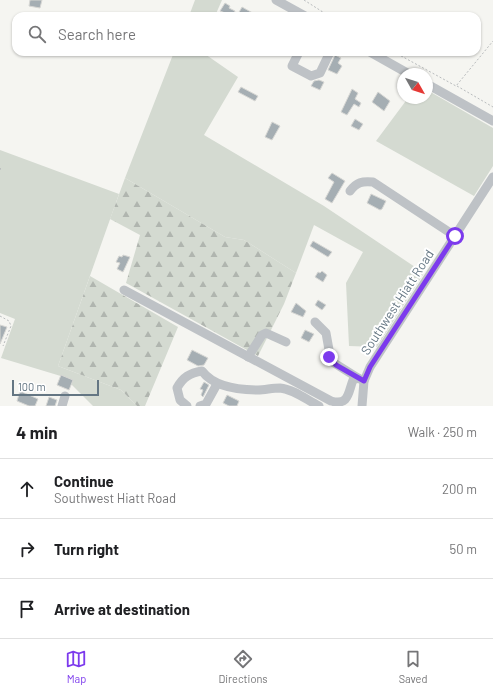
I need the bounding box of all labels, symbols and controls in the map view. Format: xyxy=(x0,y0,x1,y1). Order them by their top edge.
search box xyxy=(12,12,481,56)
icon: search xyxy=(26,23,48,45)
text: Search here xyxy=(58,25,136,43)
north arrow xyxy=(397,68,433,104)
route start xyxy=(446,227,464,245)
street label: Southwest Hiatt Road xyxy=(357,246,437,358)
route end xyxy=(320,348,338,366)
scale bar xyxy=(12,378,99,397)
text: 100 m xyxy=(18,380,46,393)
text: 4 min xyxy=(16,422,58,442)
text: Walk · 250 m xyxy=(408,424,477,440)
text: Continue xyxy=(54,472,114,490)
icon: ahead xyxy=(16,478,38,500)
text: 200 m xyxy=(442,481,477,497)
text: Southwest Hiatt Road xyxy=(54,490,176,506)
icon: right xyxy=(16,538,38,560)
text: Turn right xyxy=(54,540,119,558)
text: 50 m xyxy=(450,541,477,557)
icon: arrive xyxy=(16,598,38,620)
text: Arrive at destination xyxy=(54,600,190,618)
tab: Map xyxy=(65,648,87,685)
tab: Directions xyxy=(218,648,268,685)
tab: Saved xyxy=(399,648,428,685)

